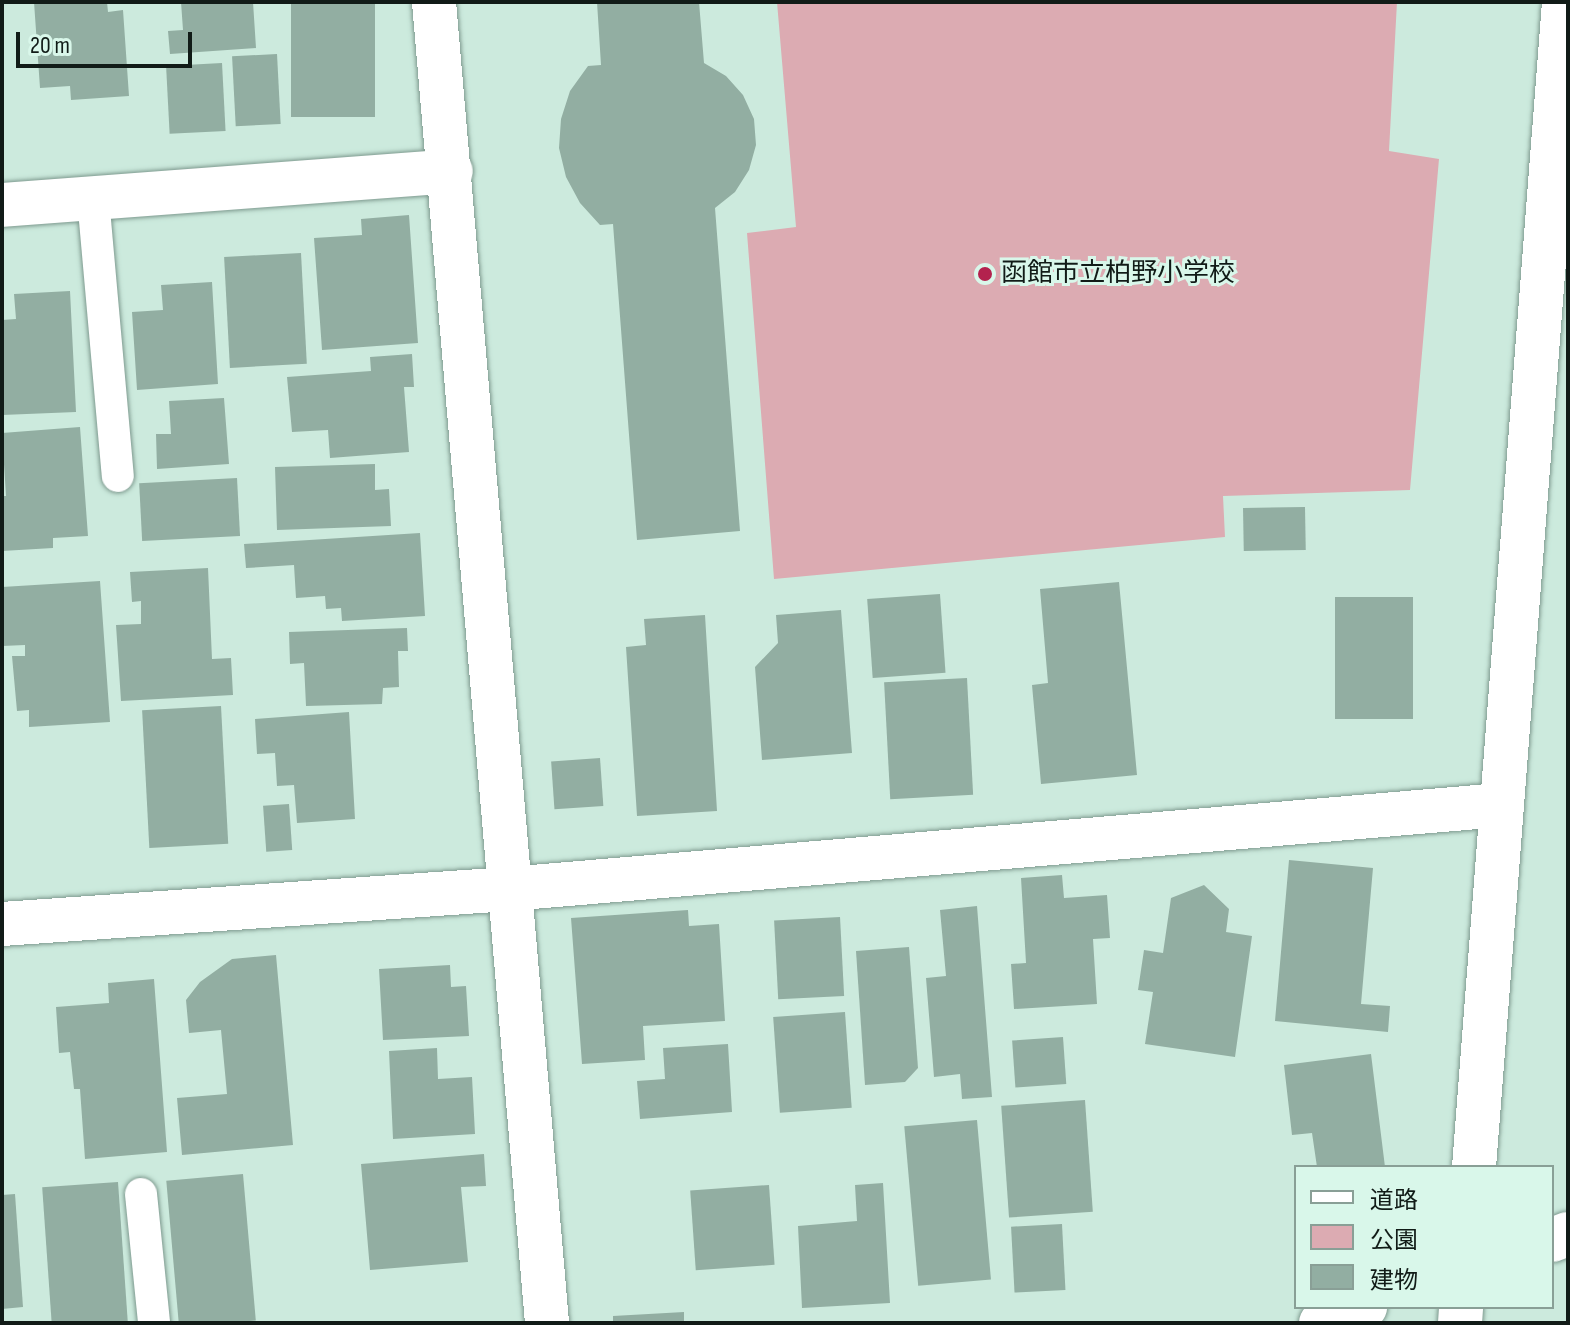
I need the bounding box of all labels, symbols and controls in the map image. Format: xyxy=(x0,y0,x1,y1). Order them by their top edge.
scale bar xyxy=(20,16,196,66)
text: 20 m xyxy=(30,31,70,60)
place label: 函館市立柏野小学校 xyxy=(1001,258,1235,290)
marker: 函館市立柏野小学校 xyxy=(976,265,994,283)
legend xyxy=(1294,1165,1554,1309)
text: 道路 xyxy=(1370,1186,1418,1215)
text: 公園 xyxy=(1370,1226,1418,1255)
text: 建物 xyxy=(1370,1266,1418,1295)

